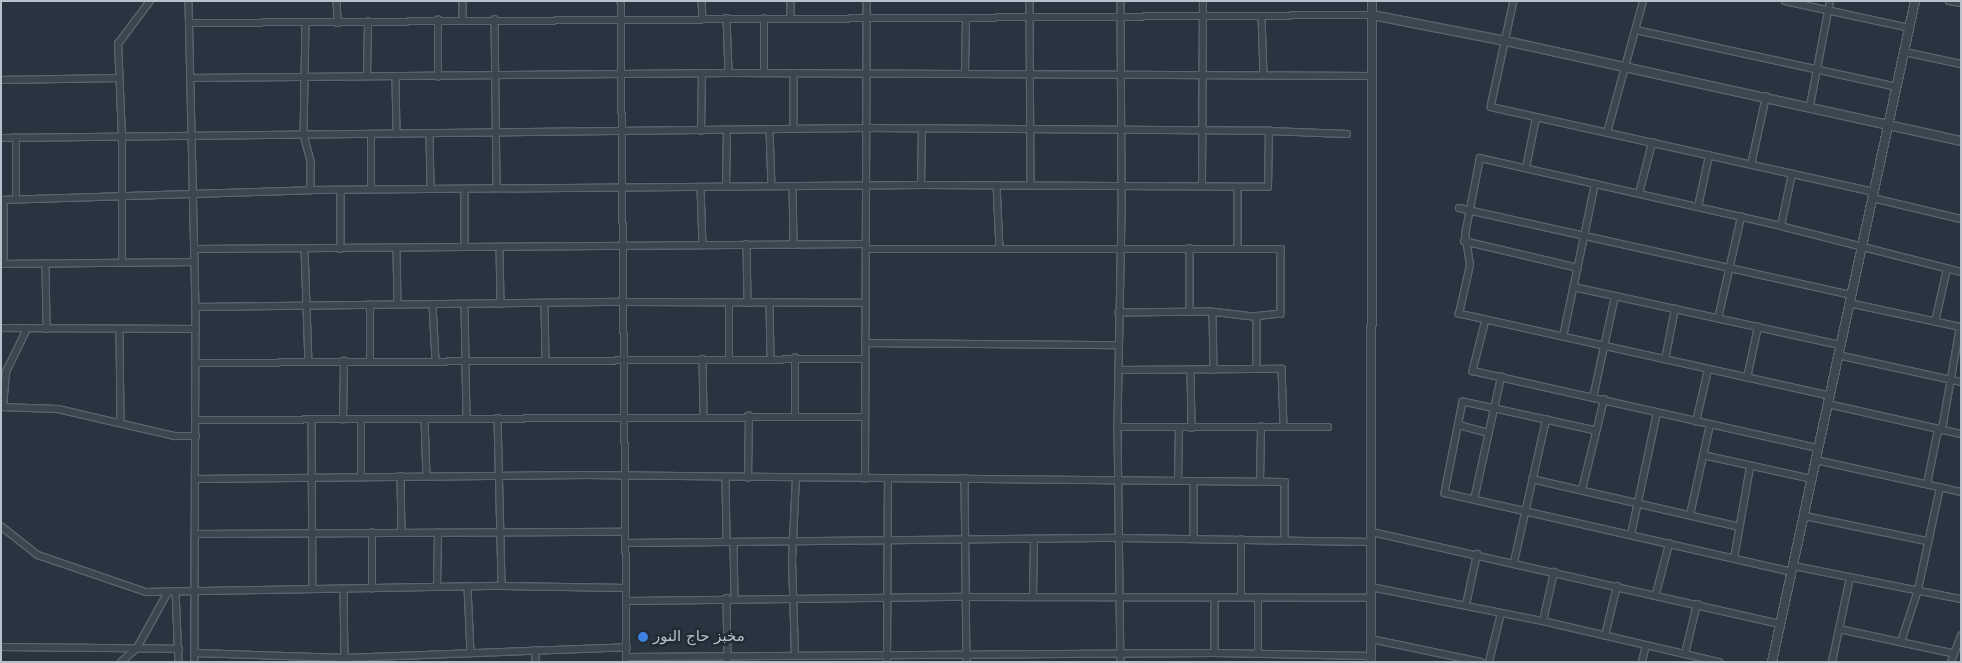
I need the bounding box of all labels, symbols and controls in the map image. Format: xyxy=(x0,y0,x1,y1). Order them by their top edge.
place label: مخبز حاج النور xyxy=(653,628,745,646)
marker: مخبز حاج النور xyxy=(637,631,649,643)

